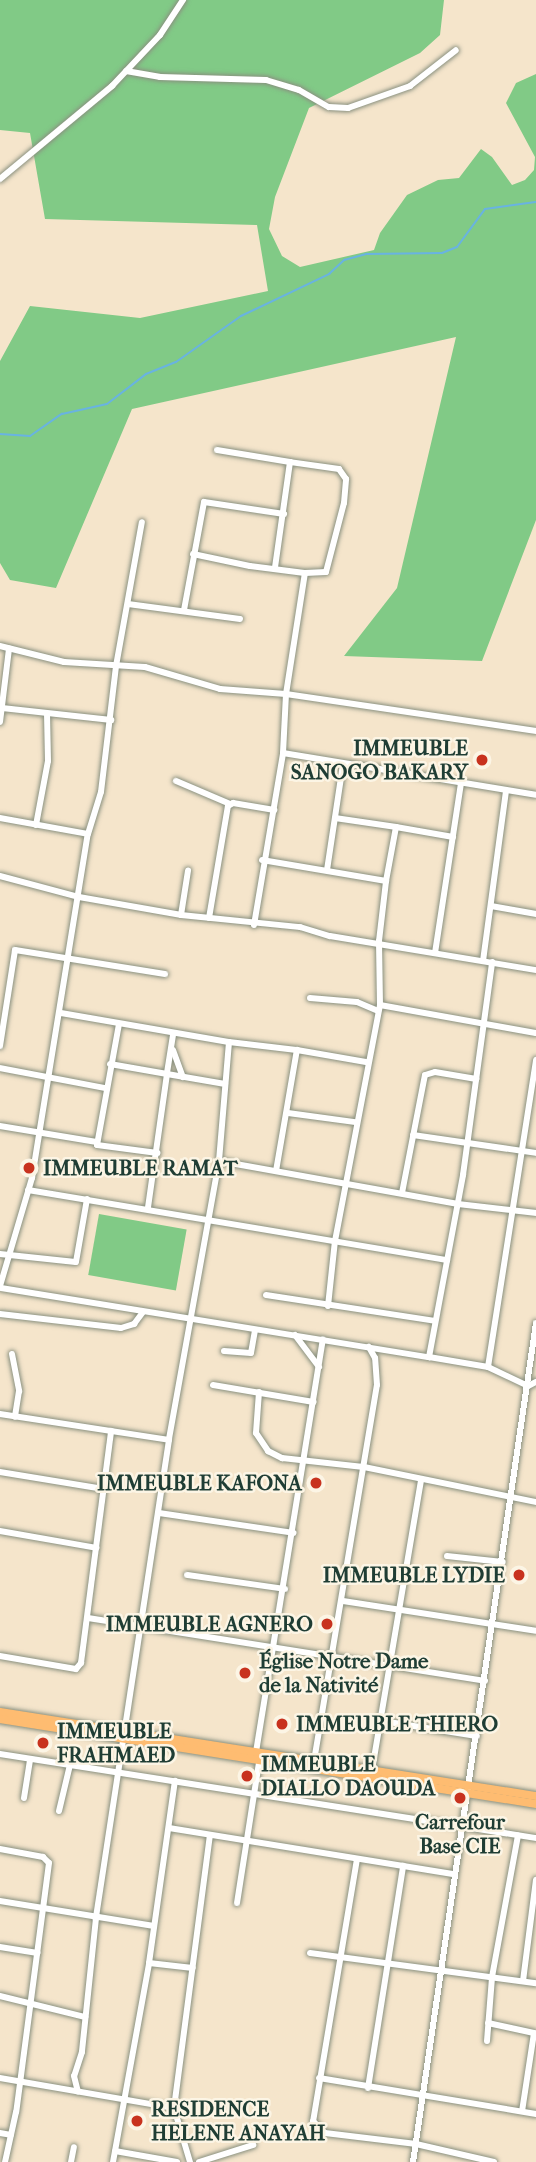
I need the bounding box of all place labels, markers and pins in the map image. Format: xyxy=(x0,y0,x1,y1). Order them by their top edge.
place label: IMMEUBLE SANOGO BAKARY xyxy=(291,735,468,785)
marker: IMMEUBLE SANOGO BAKARY xyxy=(474,752,490,768)
place label: IMMEUBLE RAMAT xyxy=(43,1155,238,1181)
marker: IMMEUBLE RAMAT xyxy=(21,1160,37,1176)
place label: IMMEUBLE KAFONA xyxy=(97,1470,302,1496)
marker: IMMEUBLE KAFONA xyxy=(308,1475,324,1491)
place label: IMMEUBLE LYDIE xyxy=(323,1562,505,1588)
marker: IMMEUBLE LYDIE xyxy=(511,1567,527,1583)
place label: IMMEUBLE AGNERO xyxy=(106,1611,313,1637)
marker: IMMEUBLE AGNERO xyxy=(319,1616,335,1632)
place label: Église Notre Dame de la Nativité xyxy=(259,1648,428,1698)
marker: Église Notre Dame de la Nativité xyxy=(237,1665,253,1681)
place label: IMMEUBLE THIERO xyxy=(296,1711,498,1737)
marker: IMMEUBLE THIERO xyxy=(274,1716,290,1732)
place label: IMMEUBLE FRAHMAED xyxy=(57,1718,175,1768)
marker: IMMEUBLE FRAHMAED xyxy=(35,1735,51,1751)
place label: IMMEUBLE DIALLO DAOUDA xyxy=(261,1751,435,1801)
marker: IMMEUBLE DIALLO DAOUDA xyxy=(239,1768,255,1784)
marker: Carrefour Base CIE xyxy=(452,1790,468,1806)
place label: Carrefour Base CIE xyxy=(415,1809,505,1859)
place label: RESIDENCE HELENE ANAYAH xyxy=(151,2096,325,2146)
marker: RESIDENCE HELENE ANAYAH xyxy=(129,2113,145,2129)

